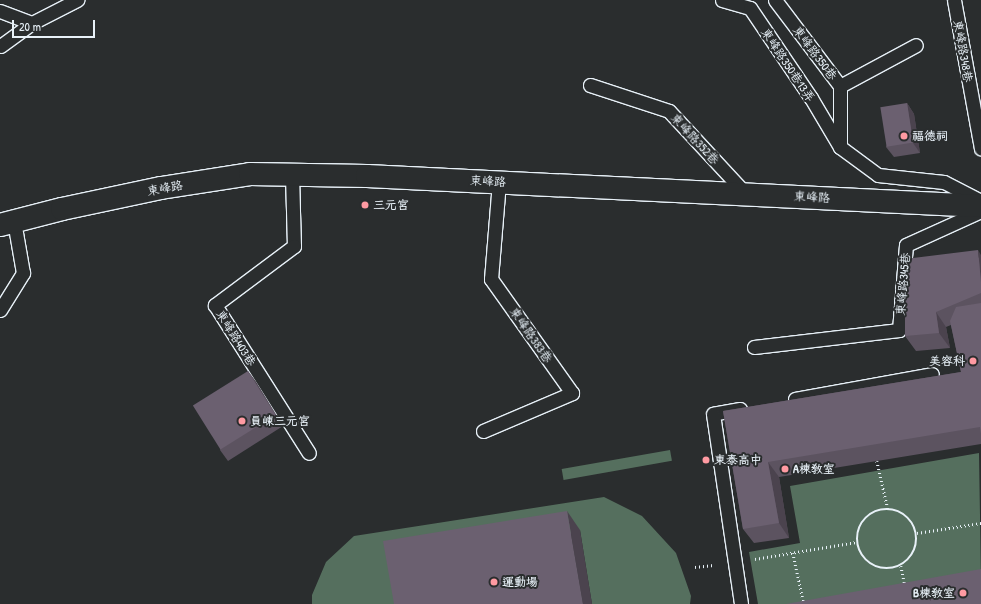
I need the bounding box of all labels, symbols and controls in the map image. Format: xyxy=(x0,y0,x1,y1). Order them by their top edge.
scale bar xyxy=(14,12,97,38)
text: 20 m xyxy=(19,18,41,35)
street label: 東峰路348巷 xyxy=(950,19,976,83)
street label: 東峰路350巷 xyxy=(790,23,840,83)
street label: 東峰路350巷13弄 xyxy=(758,26,818,104)
street label: 東峰路352巷 xyxy=(668,111,722,167)
place label: 福德祠 xyxy=(912,129,948,143)
marker: 福德祠 xyxy=(899,131,909,141)
street label: 東峰路 xyxy=(470,173,506,189)
street label: 東峰路 xyxy=(146,178,184,198)
street label: 東峰路 xyxy=(794,189,830,205)
place label: 三元宮 xyxy=(373,198,409,212)
marker: 三元宮 xyxy=(360,200,370,210)
street label: 東峰路345巷 xyxy=(893,252,913,316)
street label: 東峰路383巷 xyxy=(507,305,555,365)
street label: 東峰路403巷 xyxy=(213,307,259,369)
place label: 美容科 xyxy=(929,354,965,368)
marker: 美容科 xyxy=(968,356,978,366)
place label: 員崠三元宮 xyxy=(250,414,310,428)
marker: 員崠三元宮 xyxy=(237,416,247,426)
place label: 東泰高中 xyxy=(714,453,762,467)
marker: 東泰高中 xyxy=(701,455,711,465)
place label: A棟教室 xyxy=(793,462,835,476)
marker: A棟教室 xyxy=(780,464,790,474)
place label: 運動場 xyxy=(502,575,538,589)
marker: 運動場 xyxy=(489,577,499,587)
place label: B棟教室 xyxy=(913,586,955,600)
marker: B棟教室 xyxy=(958,588,968,598)

